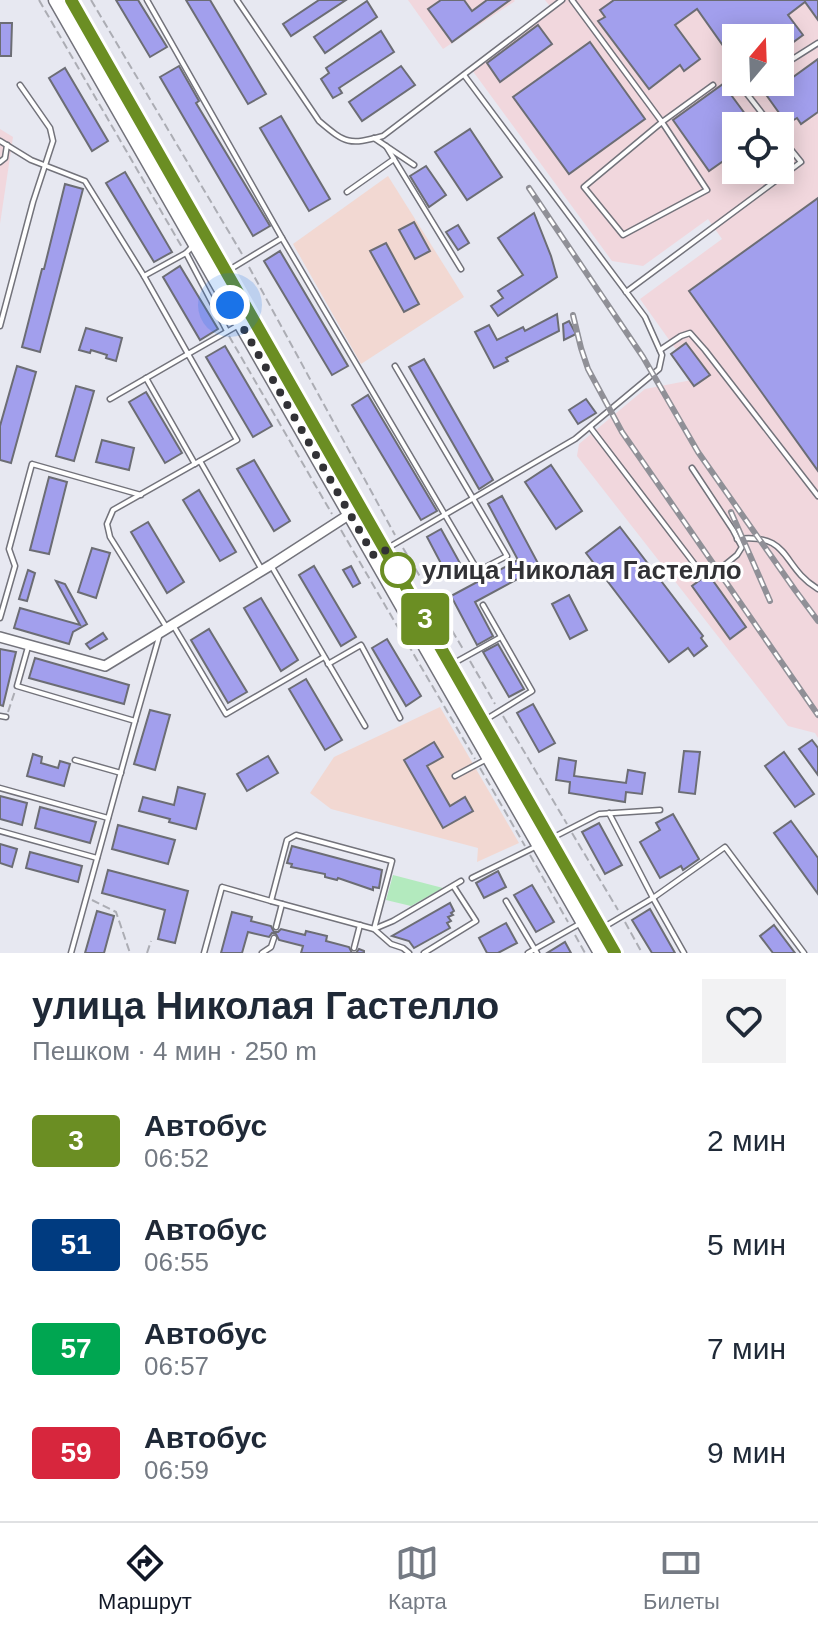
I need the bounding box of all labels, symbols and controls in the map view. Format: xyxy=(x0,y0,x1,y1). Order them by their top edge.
north arrow xyxy=(722,24,794,96)
map controls xyxy=(722,24,794,184)
button: locate xyxy=(722,112,794,184)
your location xyxy=(210,285,250,325)
marker: улица Николая Гастелло xyxy=(381,553,415,587)
place label: улица Николая Гастелло xyxy=(422,555,742,585)
line badge: 3 xyxy=(399,593,451,645)
text: 3 xyxy=(417,603,433,634)
button: heart xyxy=(702,979,786,1063)
text: улица Николая Гастелло xyxy=(32,985,499,1027)
text: Пешком · 4 мин · 250 m xyxy=(32,1036,317,1066)
text: Автобус xyxy=(144,1109,267,1142)
text: 2 мин xyxy=(707,1124,786,1157)
text: 3 xyxy=(68,1125,84,1156)
text: 06:52 xyxy=(144,1143,209,1173)
text: Автобус xyxy=(144,1213,267,1246)
text: 5 мин xyxy=(707,1228,786,1261)
text: 51 xyxy=(60,1229,92,1260)
text: 06:55 xyxy=(144,1247,209,1277)
text: Автобус xyxy=(144,1317,267,1350)
text: 7 мин xyxy=(707,1332,786,1365)
text: 57 xyxy=(60,1333,92,1364)
text: 06:57 xyxy=(144,1351,209,1381)
text: Автобус xyxy=(144,1421,267,1454)
text: 9 мин xyxy=(707,1436,786,1469)
text: 59 xyxy=(60,1437,92,1468)
text: 06:59 xyxy=(144,1455,209,1485)
tab: Маршрут xyxy=(98,1541,192,1615)
tab: Карта xyxy=(388,1541,447,1615)
tab: Билеты xyxy=(643,1541,720,1615)

